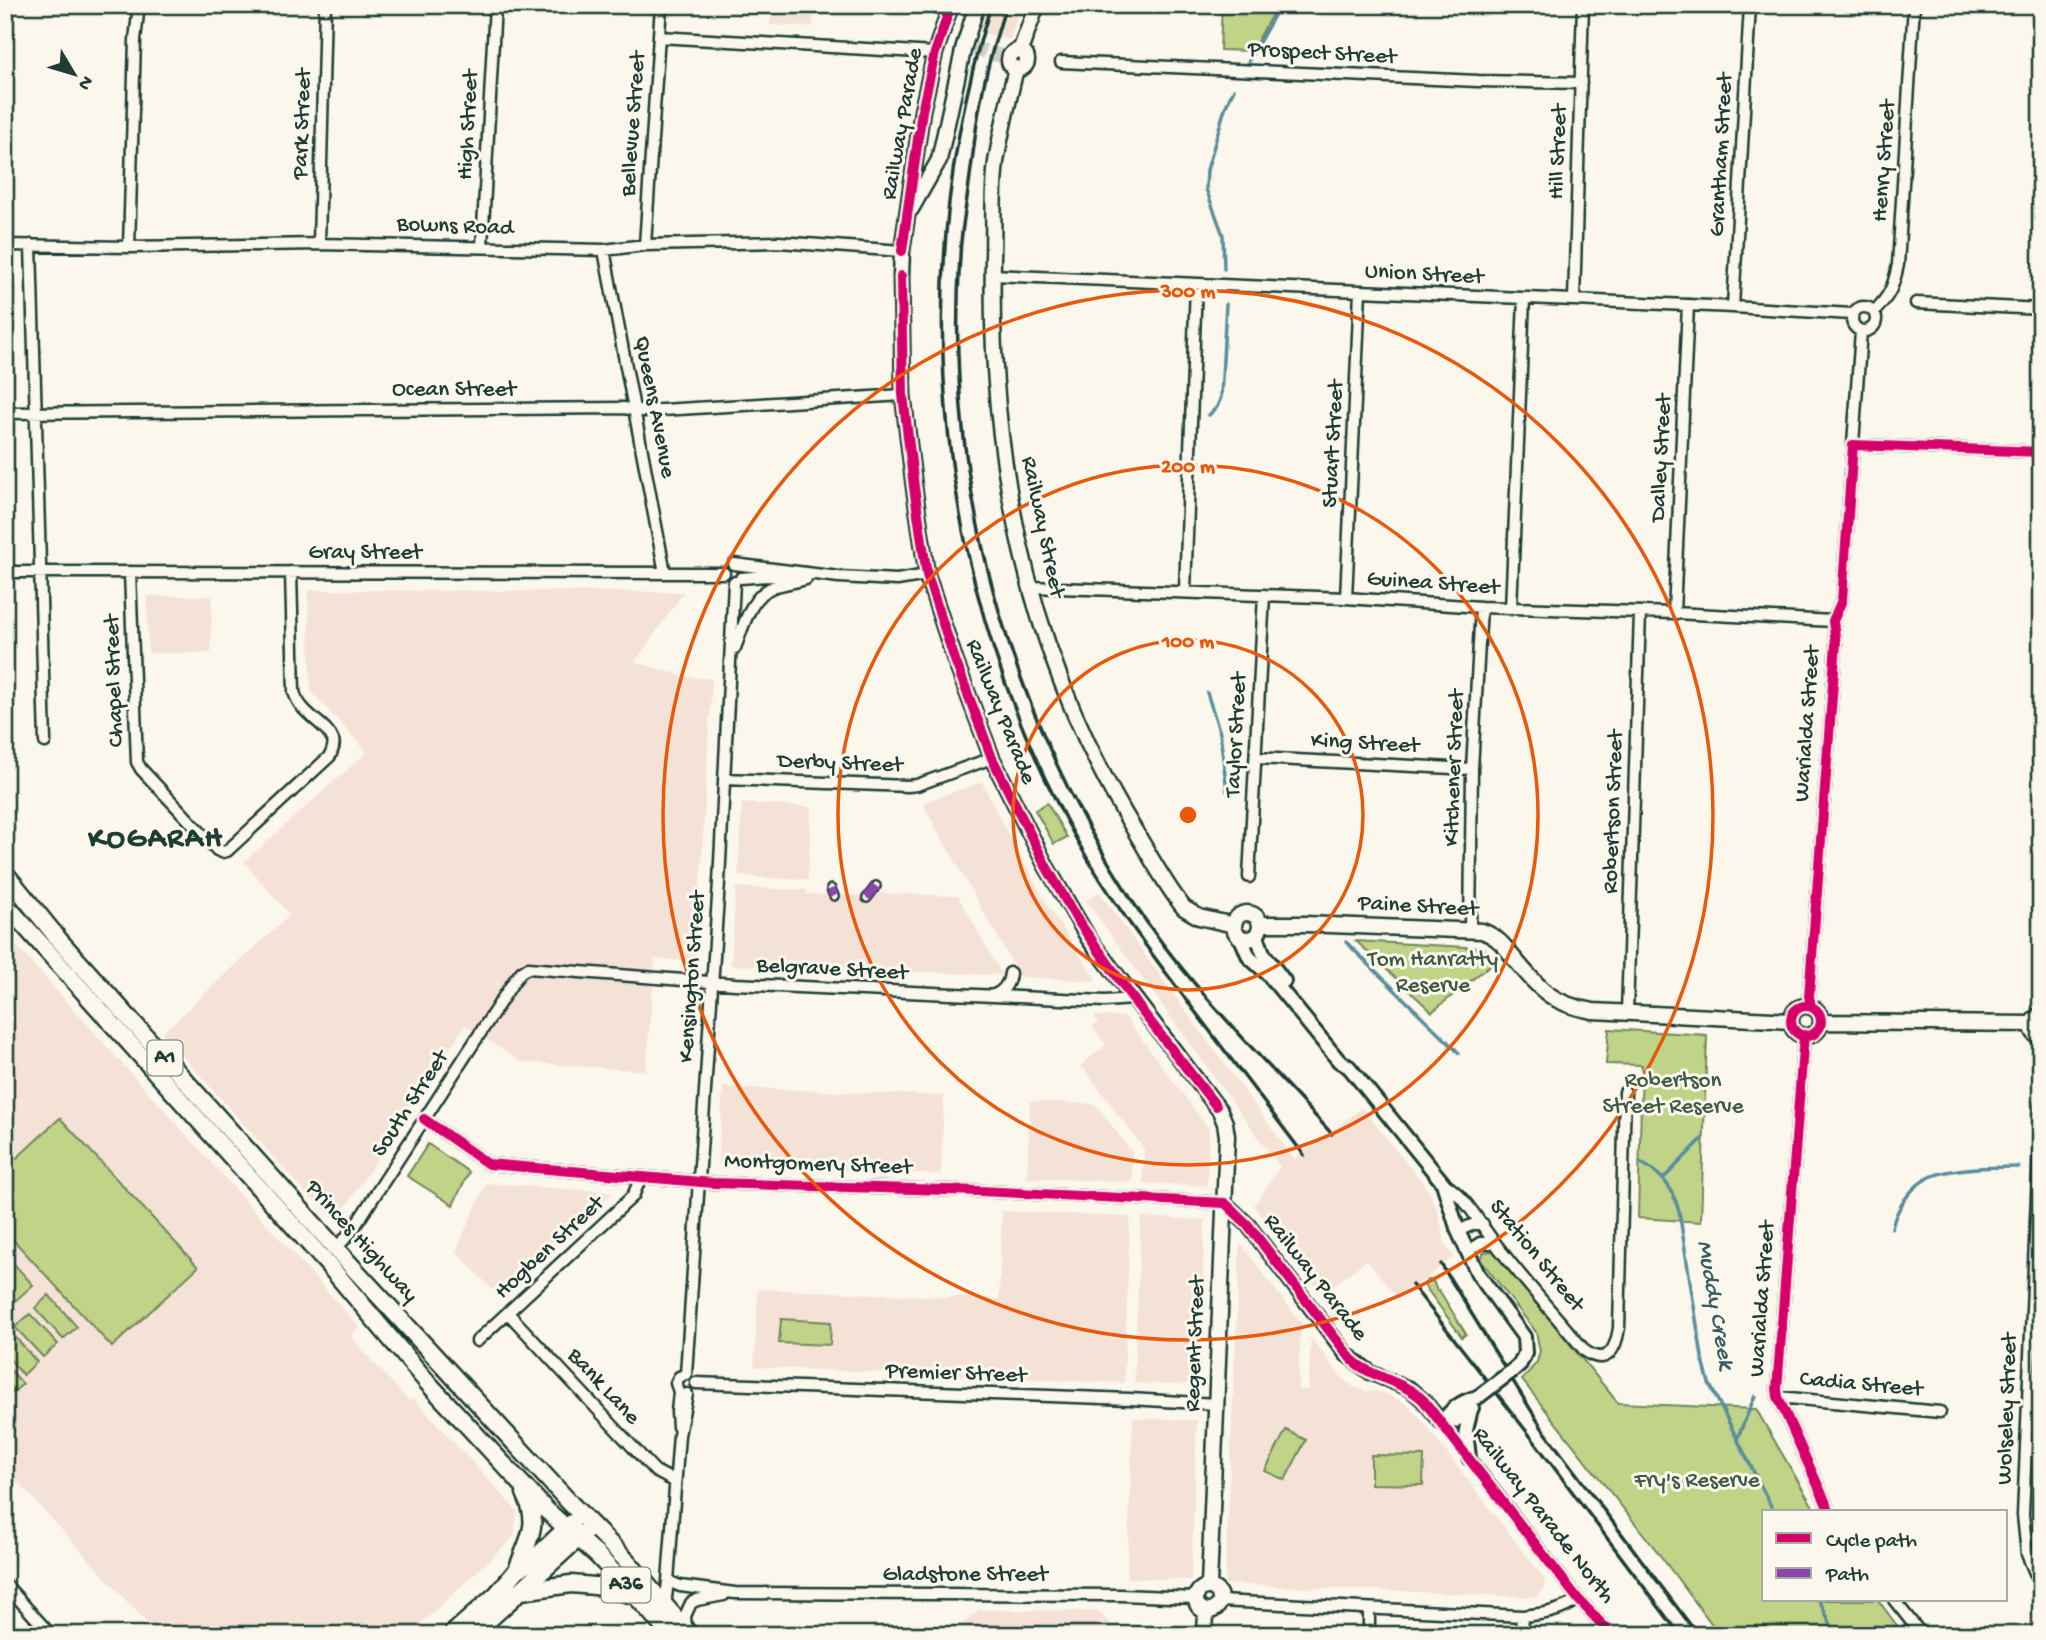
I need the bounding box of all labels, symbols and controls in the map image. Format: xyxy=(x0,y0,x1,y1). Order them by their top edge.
street label: Prospect Street xyxy=(1246,37,1398,71)
north arrow xyxy=(38,38,108,108)
street label: Railway Parade xyxy=(876,45,930,202)
street label: Bellevue Street xyxy=(615,49,653,198)
street label: Park Street xyxy=(288,67,318,181)
street label: High Street xyxy=(453,68,485,181)
text: N xyxy=(72,70,98,94)
street label: Grantham Street xyxy=(1704,71,1740,238)
street label: Henry Street xyxy=(1867,98,1903,223)
street label: Hill Street xyxy=(1544,102,1574,200)
street label: Bowns Road xyxy=(395,211,515,243)
street label: Union Street xyxy=(1364,258,1486,292)
text: 300 m xyxy=(1160,281,1215,306)
street label: Queens Avenue xyxy=(627,334,681,481)
street label: Ocean Street xyxy=(392,377,518,404)
street label: Stuart Street xyxy=(1317,378,1351,509)
street label: Dalley Street xyxy=(1645,392,1679,525)
street label: Railway Street xyxy=(1014,454,1070,602)
text: 200 m xyxy=(1161,456,1215,481)
street label: Gray Street xyxy=(308,540,423,567)
street label: Guinea Street xyxy=(1366,566,1502,602)
street label: Chapel Street xyxy=(99,613,131,748)
text: 100 m xyxy=(1161,631,1214,656)
street label: Railway Parade xyxy=(959,636,1042,789)
street label: Warialda Street xyxy=(1789,643,1827,803)
street label: Taylor Street xyxy=(1220,670,1254,800)
street label: Kitchener Street xyxy=(1439,688,1471,847)
street label: King Street xyxy=(1310,728,1421,760)
street label: Robertson Street xyxy=(1598,728,1630,894)
street label: Derby Street xyxy=(775,748,905,780)
centre of rings xyxy=(1176,803,1200,827)
district label: KOGARAH xyxy=(87,823,224,858)
street label: Kensington Street xyxy=(674,889,713,1064)
street label: Paine Street xyxy=(1356,890,1480,924)
park label: Tom Hanratty Reserve xyxy=(1366,947,1498,1000)
street label: Belgrave Street xyxy=(755,953,910,988)
road number: A1 xyxy=(148,1040,182,1076)
street label: South Street xyxy=(366,1044,456,1162)
park label: Robertson Street Reserve xyxy=(1602,1068,1745,1121)
street label: Montgomery Street xyxy=(724,1148,914,1182)
street label: Princes Highway xyxy=(298,1174,423,1309)
street label: Hogben Street xyxy=(490,1189,612,1306)
street label: Station Street xyxy=(1482,1194,1591,1319)
street label: Railway Parade xyxy=(1257,1209,1374,1348)
street label: Warialda Street xyxy=(1744,1218,1782,1378)
water label: Muddy Creek xyxy=(1688,1238,1740,1374)
street label: Regent Street xyxy=(1180,1274,1212,1412)
street label: Wolseley Street xyxy=(1992,1331,2024,1485)
street label: Bank Lane xyxy=(560,1342,646,1432)
street label: Premier Street xyxy=(884,1358,1028,1390)
street label: Cadia Street xyxy=(1798,1366,1925,1404)
street label: Railway Parade North xyxy=(1466,1422,1620,1610)
park label: Fry's Reserve xyxy=(1633,1468,1761,1495)
legend xyxy=(1762,1510,2008,1602)
text: Cycle path xyxy=(1826,1530,1917,1555)
street label: Gladstone Street xyxy=(882,1562,1049,1589)
text: Path xyxy=(1825,1564,1869,1589)
road number: A36 xyxy=(602,1568,650,1602)

